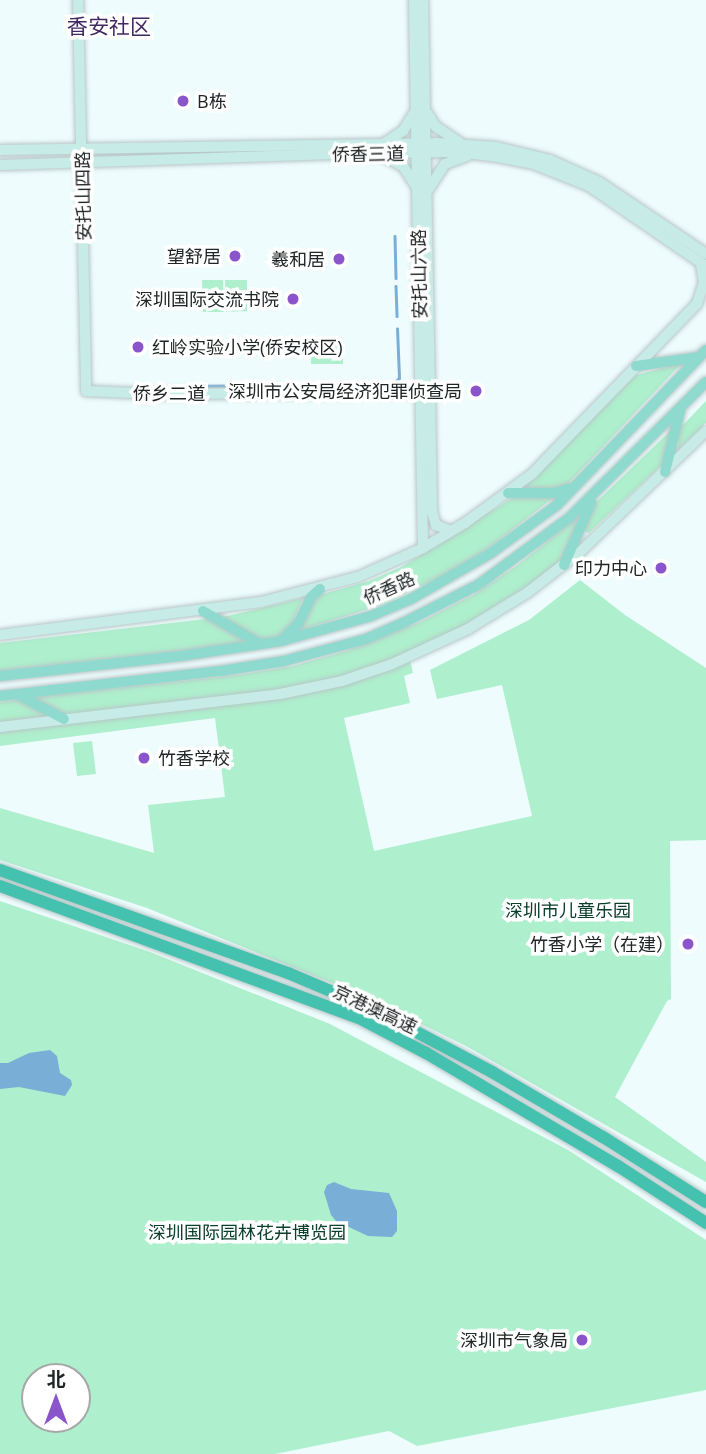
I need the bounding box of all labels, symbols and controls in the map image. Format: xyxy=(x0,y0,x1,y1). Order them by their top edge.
district label: 香安社区 xyxy=(67,13,151,39)
place label: B栋 xyxy=(197,90,227,112)
marker: B栋 xyxy=(175,93,191,109)
street label: 侨香三道 xyxy=(332,143,404,165)
street label: 安托山四路 xyxy=(71,151,95,241)
street label: 安托山六路 xyxy=(407,229,431,319)
place label: 望舒居 xyxy=(167,245,221,267)
marker: 望舒居 xyxy=(227,248,243,264)
place label: 羲和居 xyxy=(271,248,325,270)
marker: 羲和居 xyxy=(331,251,347,267)
place label: 深圳国际交流书院 xyxy=(135,288,279,310)
marker: 深圳国际交流书院 xyxy=(285,291,301,307)
place label: 红岭实验小学(侨安校区) xyxy=(152,336,343,358)
marker: 红岭实验小学(侨安校区) xyxy=(130,339,146,355)
place label: 深圳市公安局经济犯罪侦查局 xyxy=(228,380,462,402)
street label: 侨乡二道 xyxy=(133,382,205,404)
marker: 深圳市公安局经济犯罪侦查局 xyxy=(468,383,484,399)
place label: 印力中心 xyxy=(575,557,647,579)
marker: 印力中心 xyxy=(653,560,669,576)
street label: 侨香路 xyxy=(360,567,418,609)
place label: 竹香学校 xyxy=(158,747,230,769)
marker: 竹香学校 xyxy=(136,750,152,766)
park label: 深圳市儿童乐园 xyxy=(505,899,631,921)
place label: 竹香小学（在建） xyxy=(530,933,674,955)
marker: 竹香小学（在建） xyxy=(680,936,696,952)
street label: 京港澳高速 xyxy=(330,980,420,1038)
park label: 深圳国际园林花卉博览园 xyxy=(148,1221,346,1243)
place label: 深圳市气象局 xyxy=(460,1329,568,1351)
marker: 深圳市气象局 xyxy=(574,1332,590,1348)
north arrow xyxy=(21,1363,91,1433)
text: 北 xyxy=(46,1366,66,1392)

